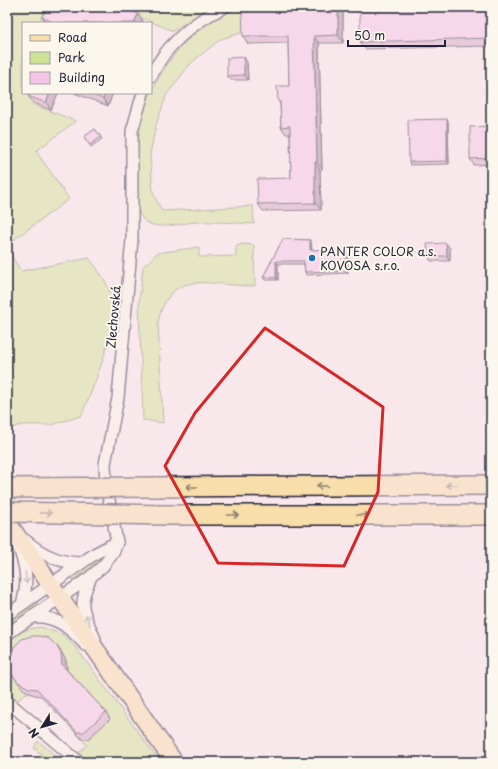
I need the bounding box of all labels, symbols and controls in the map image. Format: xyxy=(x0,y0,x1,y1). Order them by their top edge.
legend xyxy=(22,22,152,94)
scale bar xyxy=(348,22,445,48)
text: 50 m xyxy=(354,26,385,44)
text: Road xyxy=(58,28,87,46)
text: Park xyxy=(58,48,85,66)
text: Building xyxy=(58,68,105,86)
place label: PANTER COLOR a.s. KOVOSA s.r.o. xyxy=(320,242,437,274)
marker: PANTER COLOR a.s. KOVOSA s.r.o. xyxy=(307,253,317,263)
street label: Zlechovská xyxy=(101,284,125,349)
one-way arrow xyxy=(446,481,459,489)
one-way arrow xyxy=(316,482,329,490)
one-way arrow xyxy=(186,483,199,491)
one-way arrow xyxy=(39,509,52,516)
one-way arrow xyxy=(226,511,239,519)
one-way arrow xyxy=(356,511,369,519)
one-way arrow xyxy=(22,571,30,584)
one-way arrow xyxy=(83,615,91,627)
north arrow xyxy=(22,707,62,747)
text: N xyxy=(24,724,43,742)

